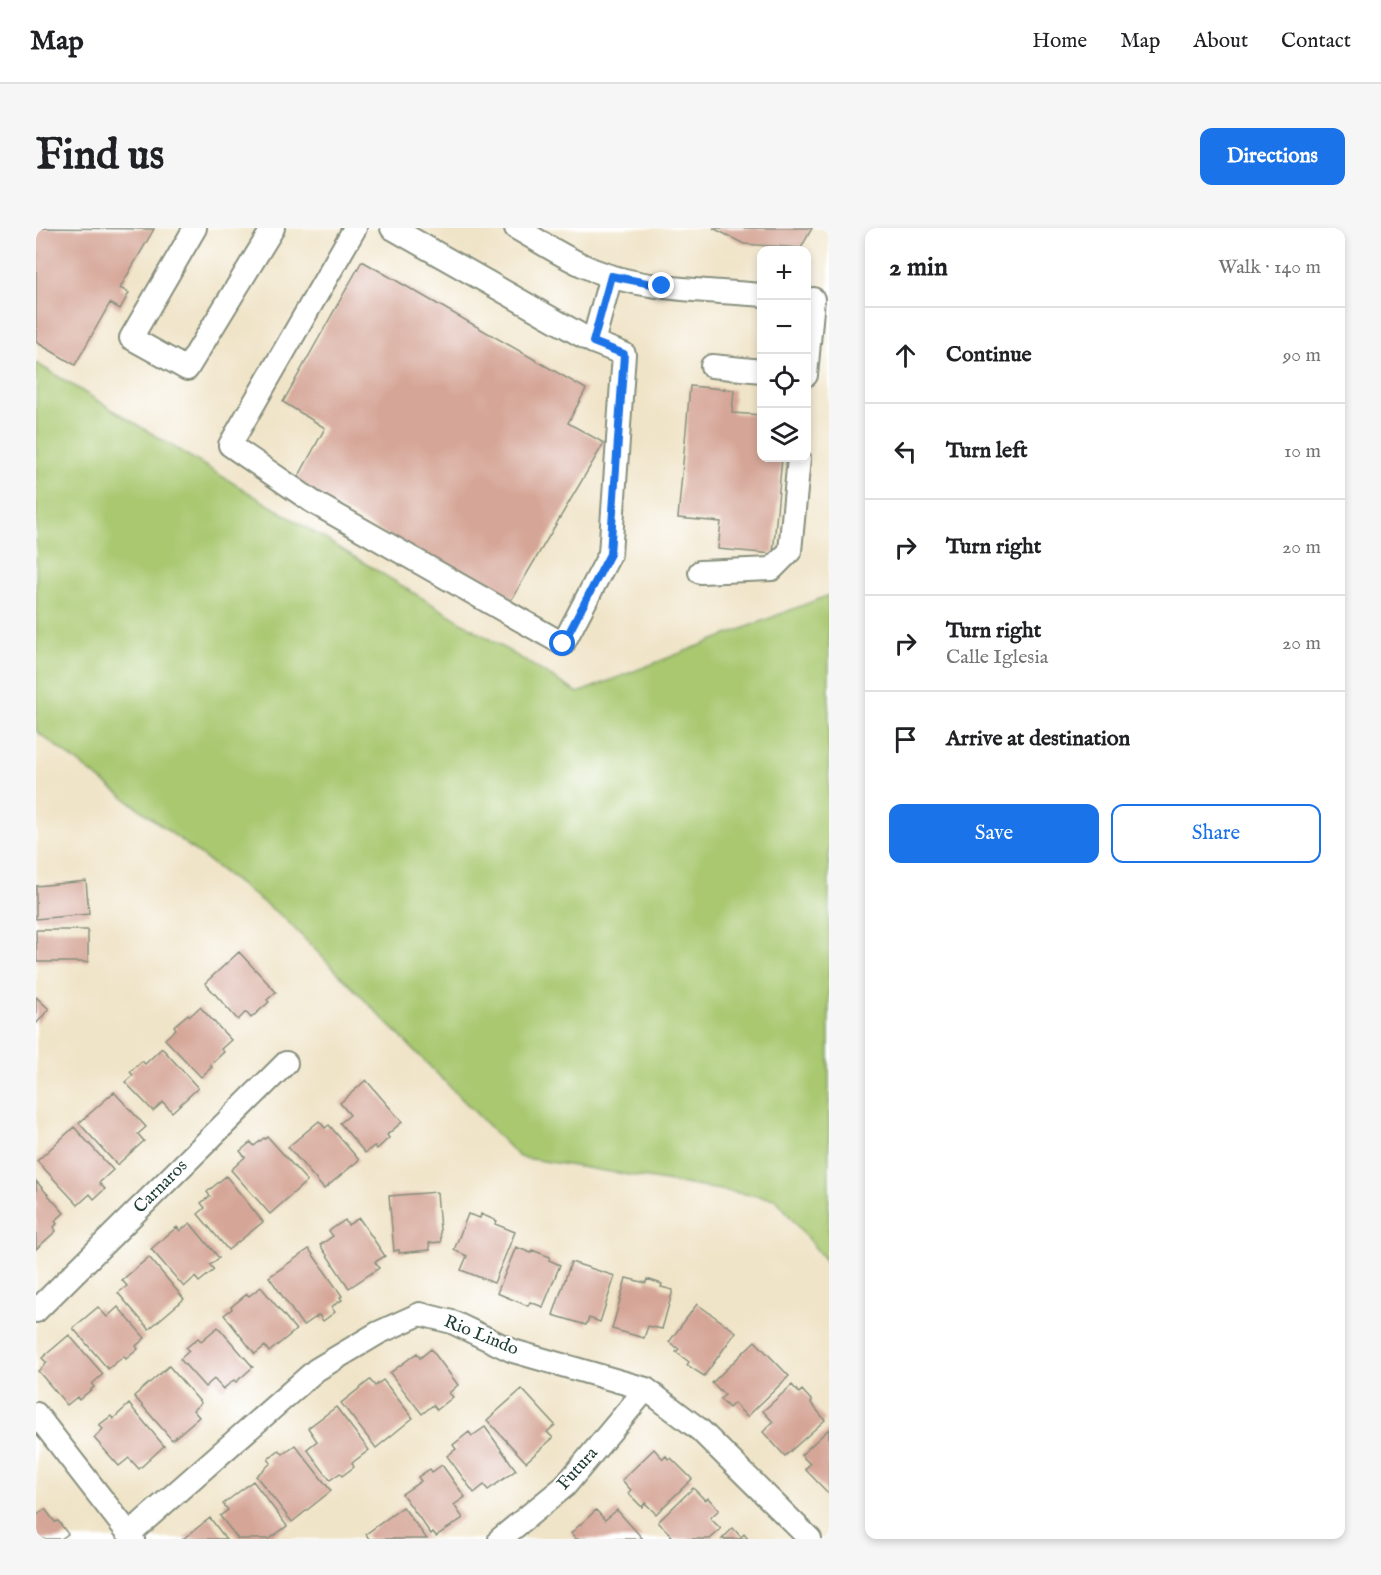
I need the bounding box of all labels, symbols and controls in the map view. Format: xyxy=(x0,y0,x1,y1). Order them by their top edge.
text: Map xyxy=(30,24,84,59)
text: Home xyxy=(1032,28,1087,55)
text: Map xyxy=(1120,28,1160,55)
text: About xyxy=(1193,28,1248,55)
text: Contact xyxy=(1281,28,1351,55)
button: Directions xyxy=(1200,128,1345,185)
text: Find us xyxy=(36,130,164,183)
map controls xyxy=(757,246,811,462)
button: + xyxy=(757,246,811,300)
text: 2 min xyxy=(889,251,948,284)
text: Walk · 140 m xyxy=(1218,255,1321,280)
route end xyxy=(648,272,674,298)
button: − xyxy=(757,300,811,354)
icon: ahead xyxy=(889,339,922,372)
text: Continue xyxy=(946,341,1032,369)
text: 90 m xyxy=(1283,343,1321,368)
button: locate xyxy=(757,354,811,408)
button: layers xyxy=(757,408,811,462)
icon: left xyxy=(889,435,922,468)
text: Turn left xyxy=(946,437,1028,465)
text: 10 m xyxy=(1284,439,1321,464)
icon: right xyxy=(889,531,922,564)
text: Turn right xyxy=(946,533,1041,561)
text: 20 m xyxy=(1282,535,1321,560)
text: Turn right xyxy=(946,617,1041,645)
icon: right xyxy=(889,627,922,660)
route start xyxy=(549,630,575,656)
text: 20 m xyxy=(1282,631,1321,656)
text: Calle Iglesia xyxy=(946,645,1048,670)
icon: arrive xyxy=(889,723,922,756)
text: Arrive at destination xyxy=(946,725,1130,753)
button: Save xyxy=(889,804,1099,863)
button: Share xyxy=(1111,804,1321,863)
street label: Carnaros xyxy=(129,1155,193,1219)
street label: Rio Lindo xyxy=(440,1311,522,1361)
street label: Futura xyxy=(553,1442,604,1495)

